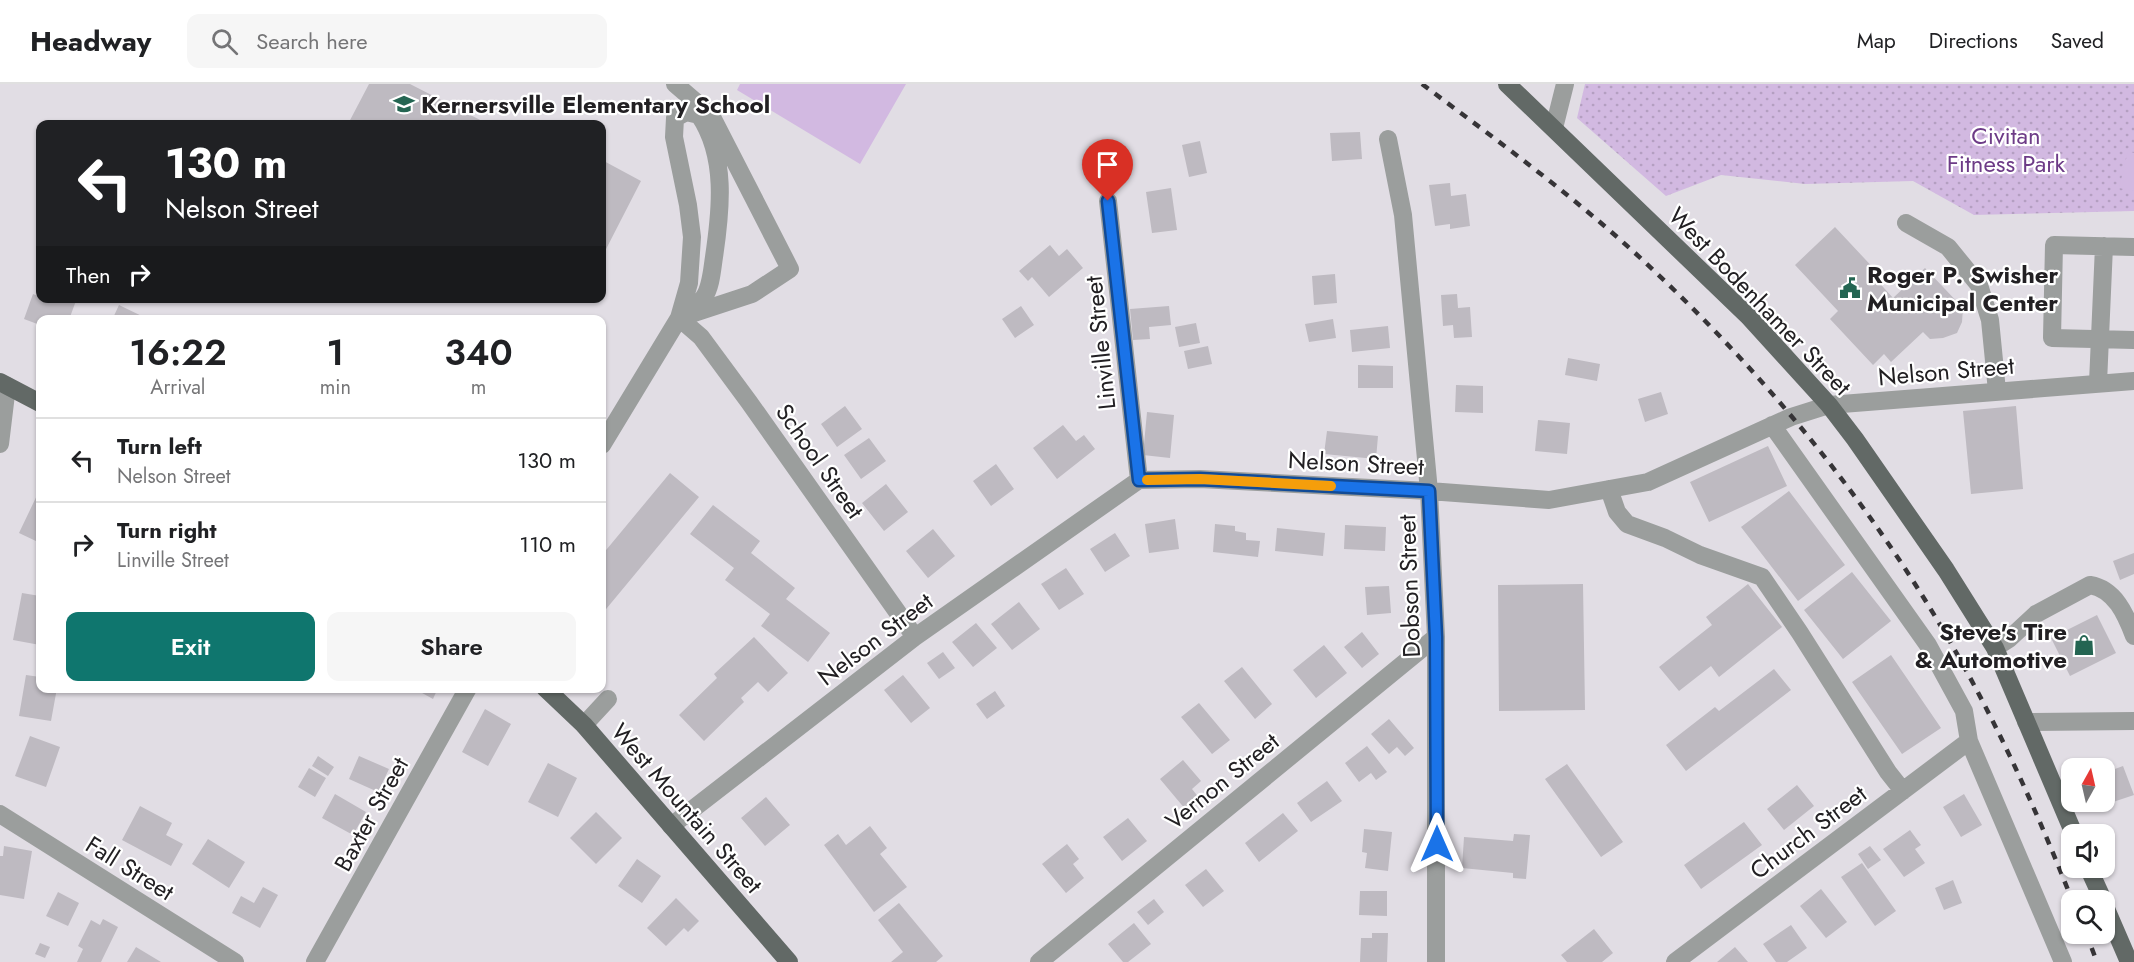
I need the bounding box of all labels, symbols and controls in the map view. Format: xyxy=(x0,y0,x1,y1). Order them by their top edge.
search box xyxy=(187,14,607,68)
text: Headway xyxy=(30,21,151,62)
icon: search xyxy=(208,25,241,58)
text: Search here xyxy=(256,25,368,57)
text: Map xyxy=(1857,26,1896,56)
text: Directions xyxy=(1929,26,2018,56)
text: Saved xyxy=(2051,26,2104,56)
place label: Kernersville Elementary School xyxy=(421,87,770,122)
school or university icon: Kernersville Elementary School xyxy=(392,92,416,116)
park label: Civitan Fitness Park xyxy=(1947,118,2066,181)
text: 130 m xyxy=(165,133,287,194)
pin xyxy=(1082,139,1133,201)
icon: left xyxy=(66,144,144,222)
icon: arrive xyxy=(1091,148,1124,181)
text: Nelson Street xyxy=(165,189,318,228)
street label: West Bodenhamer Street xyxy=(1661,199,1860,403)
place label: Roger P. Swisher Municipal Center xyxy=(1867,257,2059,320)
icon: right xyxy=(123,258,156,291)
text: Then xyxy=(66,259,111,291)
street label: Linville Street xyxy=(1076,274,1124,412)
public building icon: Roger P. Swisher Municipal Center xyxy=(1838,276,1862,300)
text: 16:22 xyxy=(129,326,227,378)
text: 1 xyxy=(327,326,344,378)
text: 340 xyxy=(444,326,513,378)
street label: Nelson Street xyxy=(1877,348,2016,394)
text: Arrival xyxy=(150,373,205,402)
text: min xyxy=(320,373,351,402)
text: m xyxy=(471,373,486,402)
street label: School Street xyxy=(767,396,873,526)
text: Turn left xyxy=(117,430,202,462)
street label: Nelson Street xyxy=(1287,442,1425,484)
icon: left xyxy=(66,444,99,477)
text: 130 m xyxy=(517,444,576,476)
text: Nelson Street xyxy=(117,462,231,491)
text: Turn right xyxy=(117,514,217,546)
street label: Dobson Street xyxy=(1389,514,1429,658)
icon: right xyxy=(66,528,99,561)
text: 110 m xyxy=(519,528,576,560)
text: Linville Street xyxy=(117,546,229,575)
street label: Nelson Street xyxy=(810,584,940,694)
button: Exit xyxy=(66,612,315,681)
button: Share xyxy=(327,612,576,681)
place label: Steve's Tire & Automotive xyxy=(1915,614,2067,677)
shop icon: Steve's Tire & Automotive xyxy=(2072,633,2096,657)
street label: West Mountain Street xyxy=(603,715,771,901)
street label: Vernon Street xyxy=(1158,724,1287,838)
street label: Baxter Street xyxy=(325,750,417,878)
north arrow xyxy=(2061,758,2115,812)
map controls xyxy=(2061,758,2115,944)
street label: Church Street xyxy=(1742,776,1874,888)
position arrow xyxy=(1405,812,1469,876)
button: sound xyxy=(2061,824,2115,878)
street label: Fall Street xyxy=(79,827,181,909)
button: search xyxy=(2061,890,2115,944)

